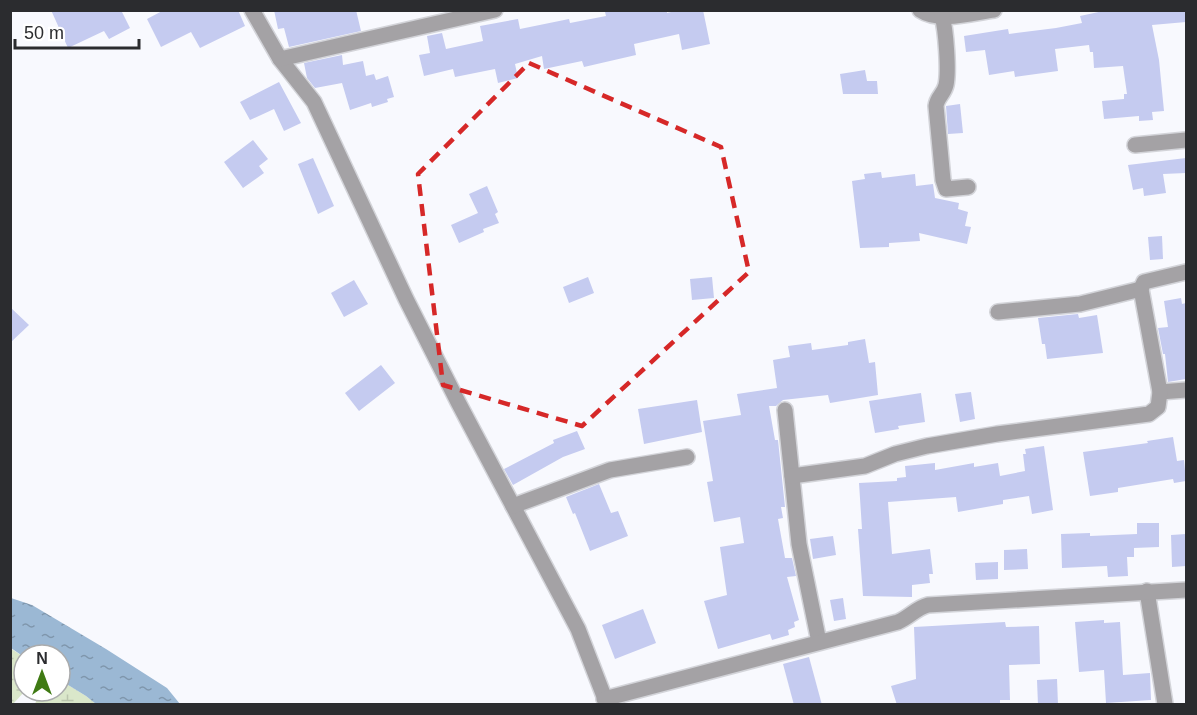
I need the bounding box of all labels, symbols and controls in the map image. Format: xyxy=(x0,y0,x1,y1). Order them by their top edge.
scale bar xyxy=(15,12,140,50)
text: 50 m xyxy=(24,23,64,43)
north arrow xyxy=(12,643,72,703)
text: N xyxy=(36,650,48,667)

